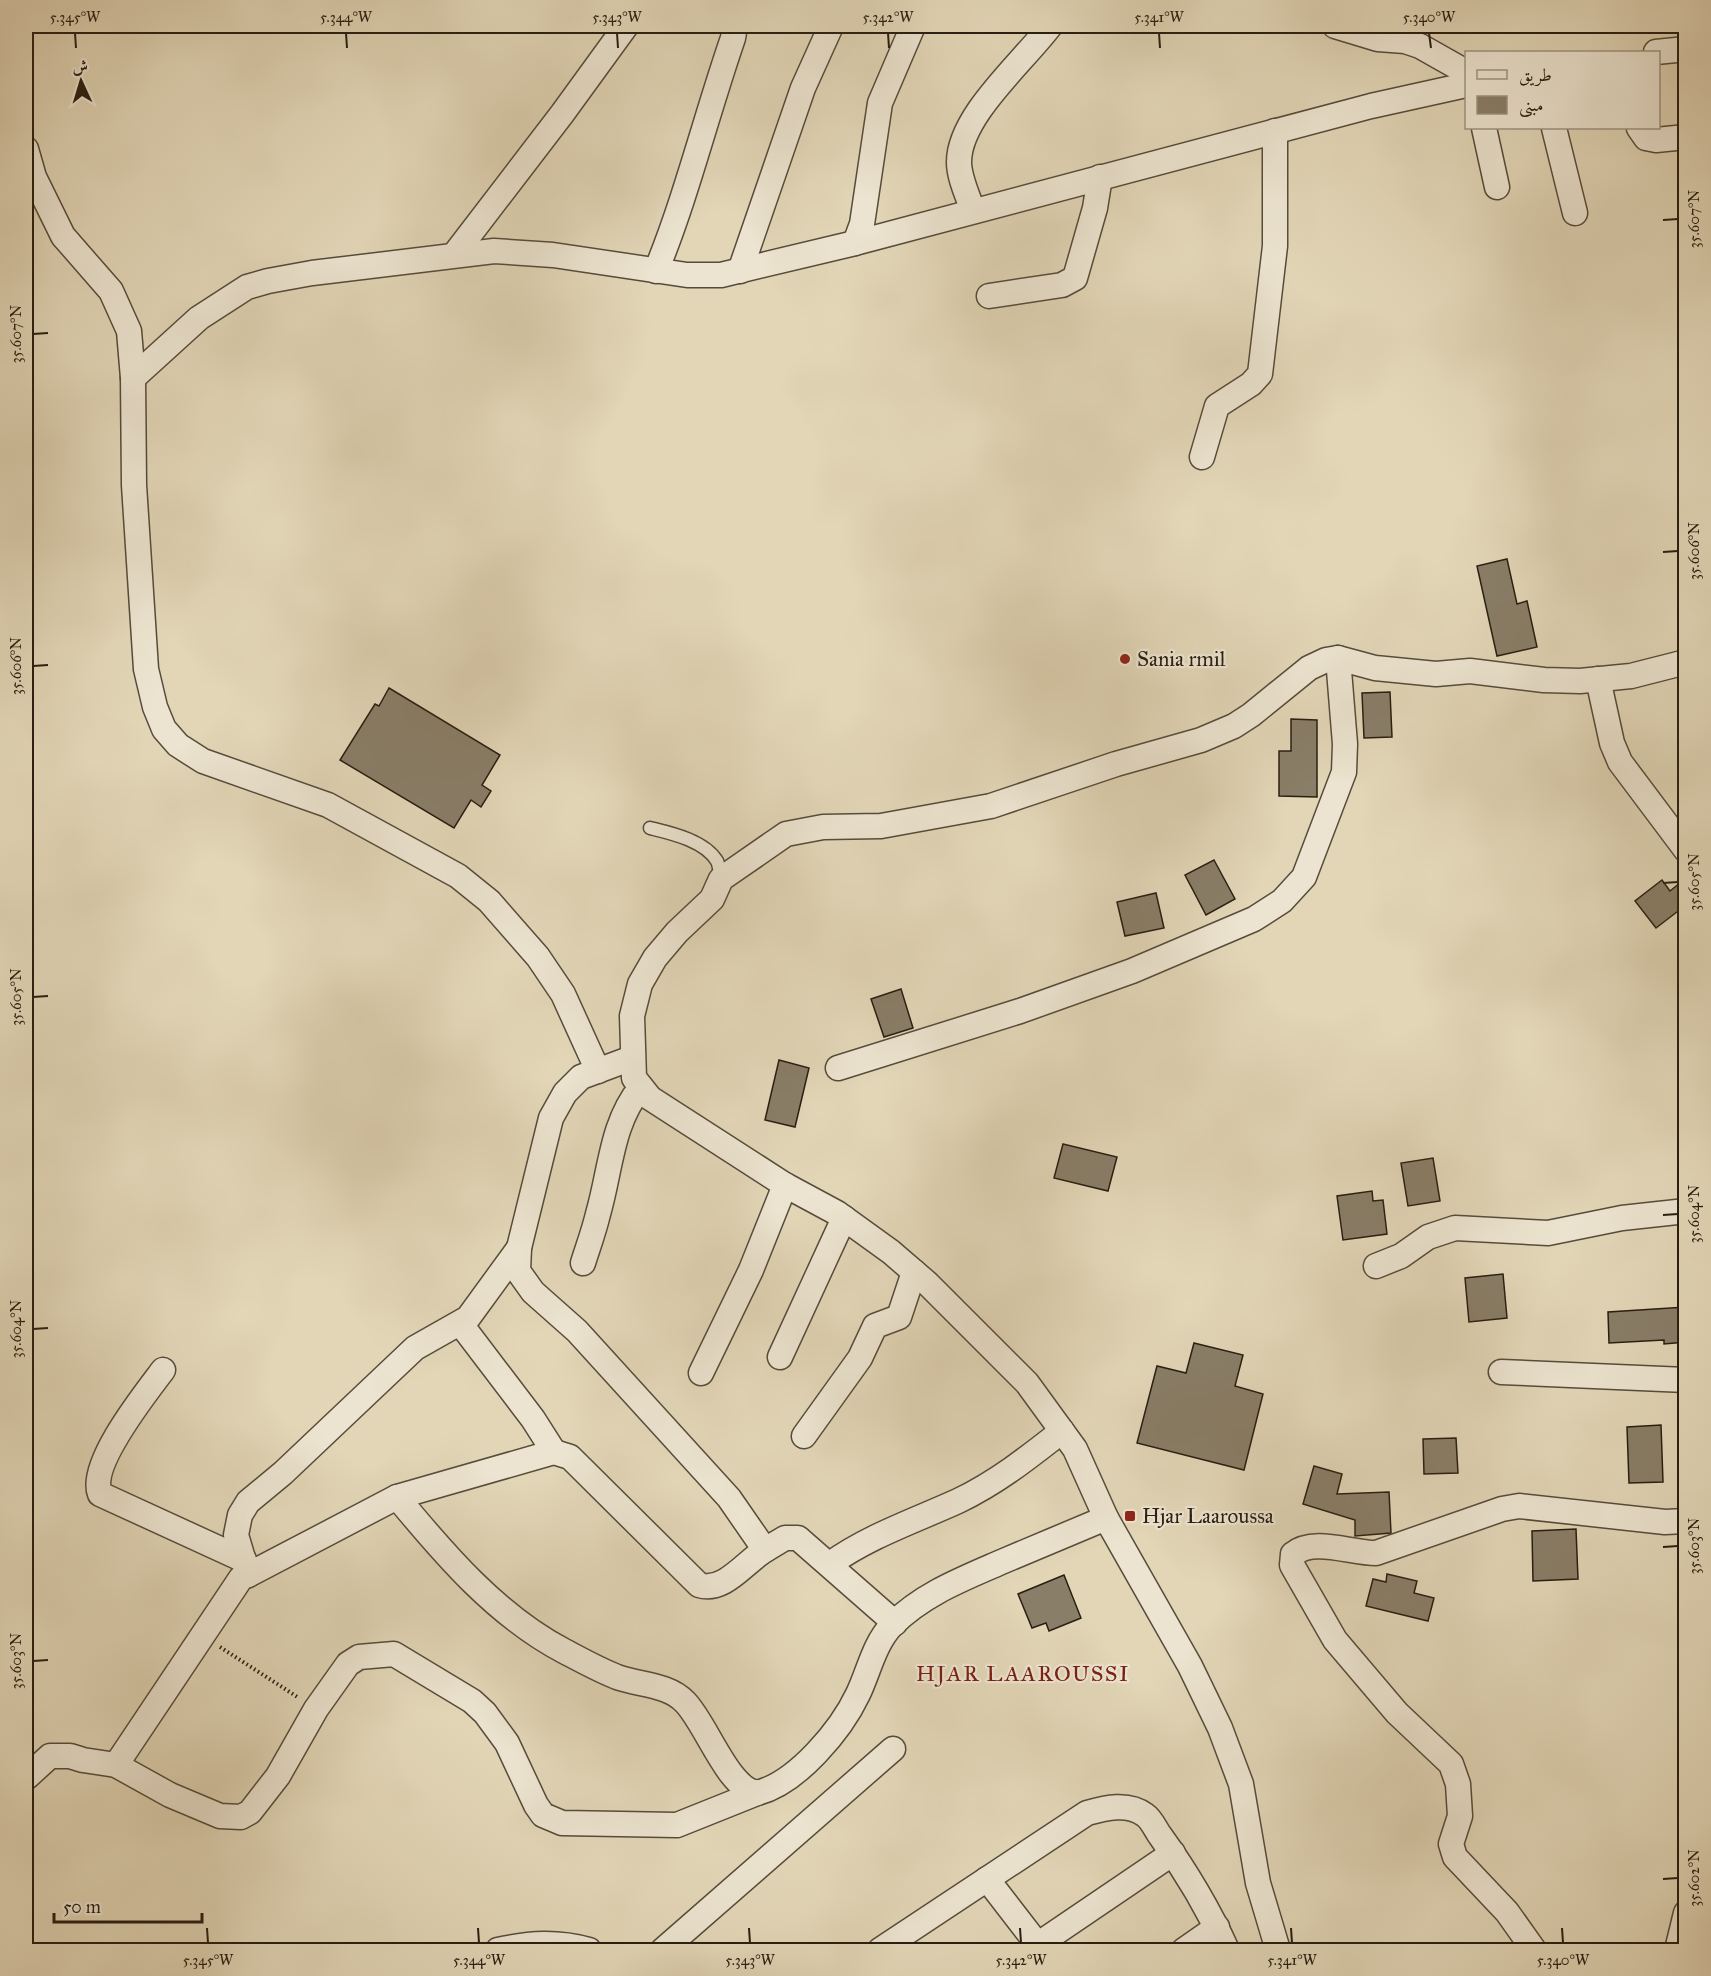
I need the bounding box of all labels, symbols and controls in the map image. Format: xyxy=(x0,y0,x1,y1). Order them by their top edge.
text: 5.345°W xyxy=(50,8,101,26)
text: 5.344°W xyxy=(320,8,373,26)
text: 5.343°W xyxy=(592,8,643,26)
text: 5.342°W xyxy=(862,8,914,26)
text: 5.341°W xyxy=(1134,8,1185,26)
text: 5.340°W xyxy=(1403,8,1456,26)
north arrow xyxy=(51,51,111,111)
legend xyxy=(1465,51,1660,129)
text: ش xyxy=(71,57,89,77)
text: طريق xyxy=(1519,64,1552,87)
text: مبنى xyxy=(1519,94,1544,118)
text: 35.607°N xyxy=(1685,190,1703,248)
text: 35.607°N xyxy=(7,305,25,363)
text: 35.606°N xyxy=(1685,522,1703,580)
text: 35.606°N xyxy=(7,637,25,695)
place label: Sania rmil xyxy=(1137,646,1226,672)
marker: Sania rmil xyxy=(1118,652,1132,666)
text: 35.605°N xyxy=(1685,853,1703,911)
text: 35.605°N xyxy=(7,968,25,1026)
text: 35.604°N xyxy=(1685,1184,1703,1243)
text: 35.604°N xyxy=(7,1299,25,1358)
place label: Hjar Laaroussa xyxy=(1142,1503,1274,1529)
marker: Hjar Laaroussa xyxy=(1123,1509,1137,1523)
text: 35.603°N xyxy=(1685,1518,1703,1574)
text: 35.603°N xyxy=(7,1633,25,1689)
district label: HJAR LAAROUSSI xyxy=(916,1660,1130,1687)
text: 35.602°N xyxy=(1685,1849,1703,1907)
scale bar xyxy=(54,1886,202,1924)
text: 50 m xyxy=(63,1896,101,1918)
text: 5.345°W xyxy=(183,1951,234,1969)
text: 5.344°W xyxy=(453,1951,506,1969)
text: 5.343°W xyxy=(725,1951,776,1969)
text: 5.342°W xyxy=(995,1951,1047,1969)
text: 5.341°W xyxy=(1267,1951,1318,1969)
text: 5.340°W xyxy=(1537,1951,1590,1969)

